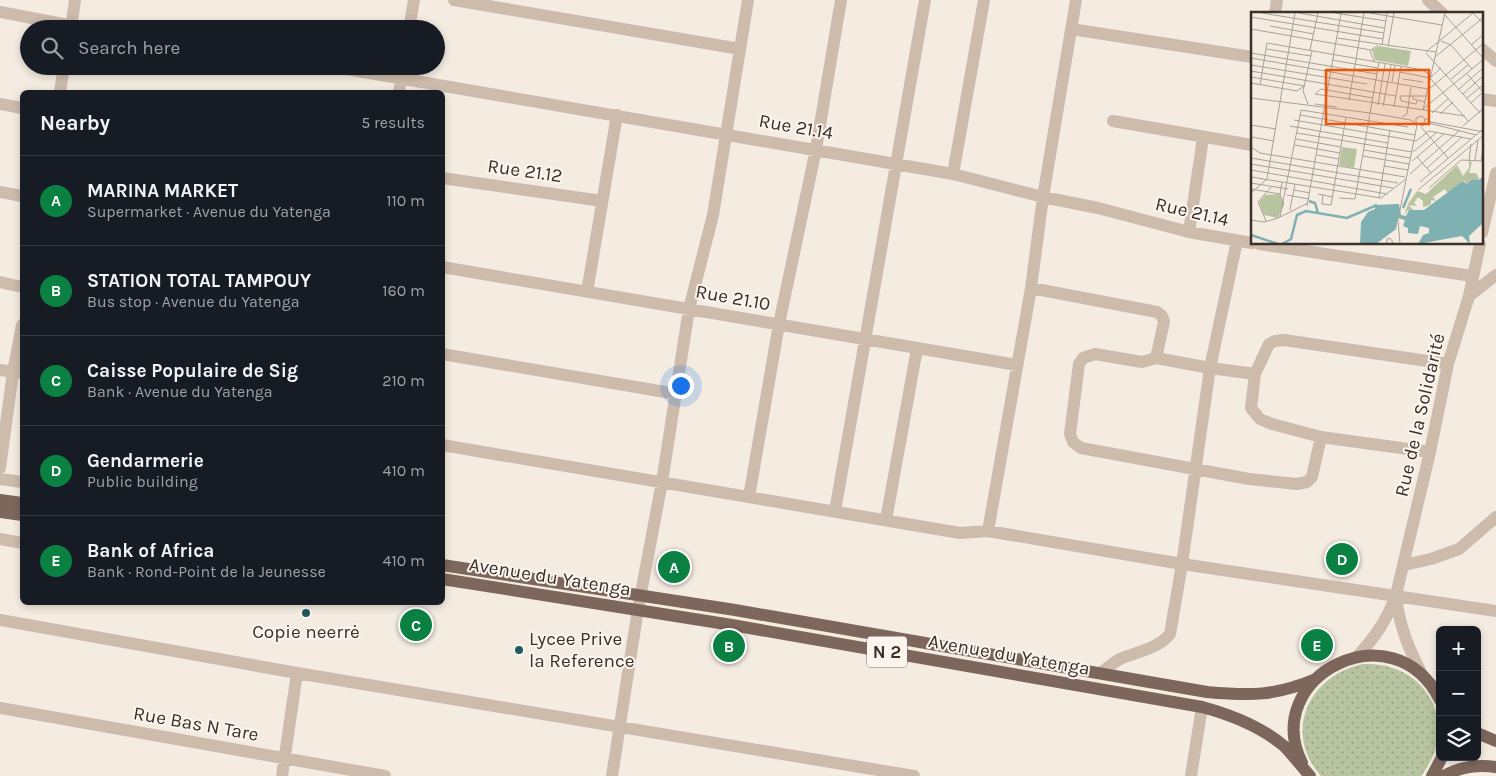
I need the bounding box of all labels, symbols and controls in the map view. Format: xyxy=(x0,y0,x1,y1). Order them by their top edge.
inset map xyxy=(1251,12,1484,245)
search box xyxy=(20,20,445,75)
icon: search xyxy=(38,34,66,62)
text: Search here xyxy=(78,37,180,59)
street label: Rue 21.14 xyxy=(757,110,835,144)
text: Nearby xyxy=(40,111,110,135)
text: 5 results xyxy=(361,113,425,132)
street label: Rue 21.12 xyxy=(486,155,564,187)
text: MARINA MARKET xyxy=(87,180,238,202)
text: A xyxy=(51,191,61,210)
text: 110 m xyxy=(386,191,425,210)
street label: Rue 21.14 xyxy=(1153,193,1231,231)
text: Supermarket · Avenue du Yatenga xyxy=(87,202,331,221)
text: STATION TOTAL TAMPOUY xyxy=(87,270,311,292)
text: B xyxy=(51,281,61,300)
text: 160 m xyxy=(382,281,425,300)
street label: Rue 21.10 xyxy=(694,281,772,315)
text: Bus stop · Avenue du Yatenga xyxy=(87,292,300,311)
street label: Rue de la Solidarité xyxy=(1390,331,1450,499)
text: Caisse Populaire de Sig xyxy=(87,360,298,382)
text: C xyxy=(51,371,61,390)
text: 210 m xyxy=(382,371,425,390)
your location xyxy=(668,373,694,399)
text: Bank · Avenue du Yatenga xyxy=(87,382,273,401)
text: Gendarmerie xyxy=(87,450,204,472)
text: D xyxy=(51,461,61,480)
text: 410 m xyxy=(383,461,425,480)
text: Public building xyxy=(87,472,198,491)
text: Bank of Africa xyxy=(87,540,214,562)
pin: D xyxy=(1326,540,1358,578)
pin: A xyxy=(658,548,690,586)
text: E xyxy=(51,551,61,570)
text: 410 m xyxy=(383,551,425,570)
street label: Avenue du Yatenga xyxy=(467,553,633,601)
text: Bank · Rond-Point de la Jeunesse xyxy=(87,562,326,581)
pin: C xyxy=(400,606,432,644)
marker: Copie neerrė xyxy=(300,607,312,619)
place label: Copie neerrė xyxy=(252,621,360,643)
pin: E xyxy=(1301,626,1333,664)
map controls xyxy=(1436,626,1481,761)
button: + xyxy=(1436,626,1481,671)
pin: B xyxy=(713,627,745,665)
place label: Lycee Prive la Reference xyxy=(529,628,635,672)
street label: Avenue du Yatenga xyxy=(927,630,1091,680)
road number: N 2 xyxy=(867,636,907,668)
marker: Lycee Prive la Reference xyxy=(513,644,525,656)
button: − xyxy=(1436,671,1481,716)
street label: Rue Bas N Tare xyxy=(132,702,260,746)
button: layers xyxy=(1436,716,1481,761)

